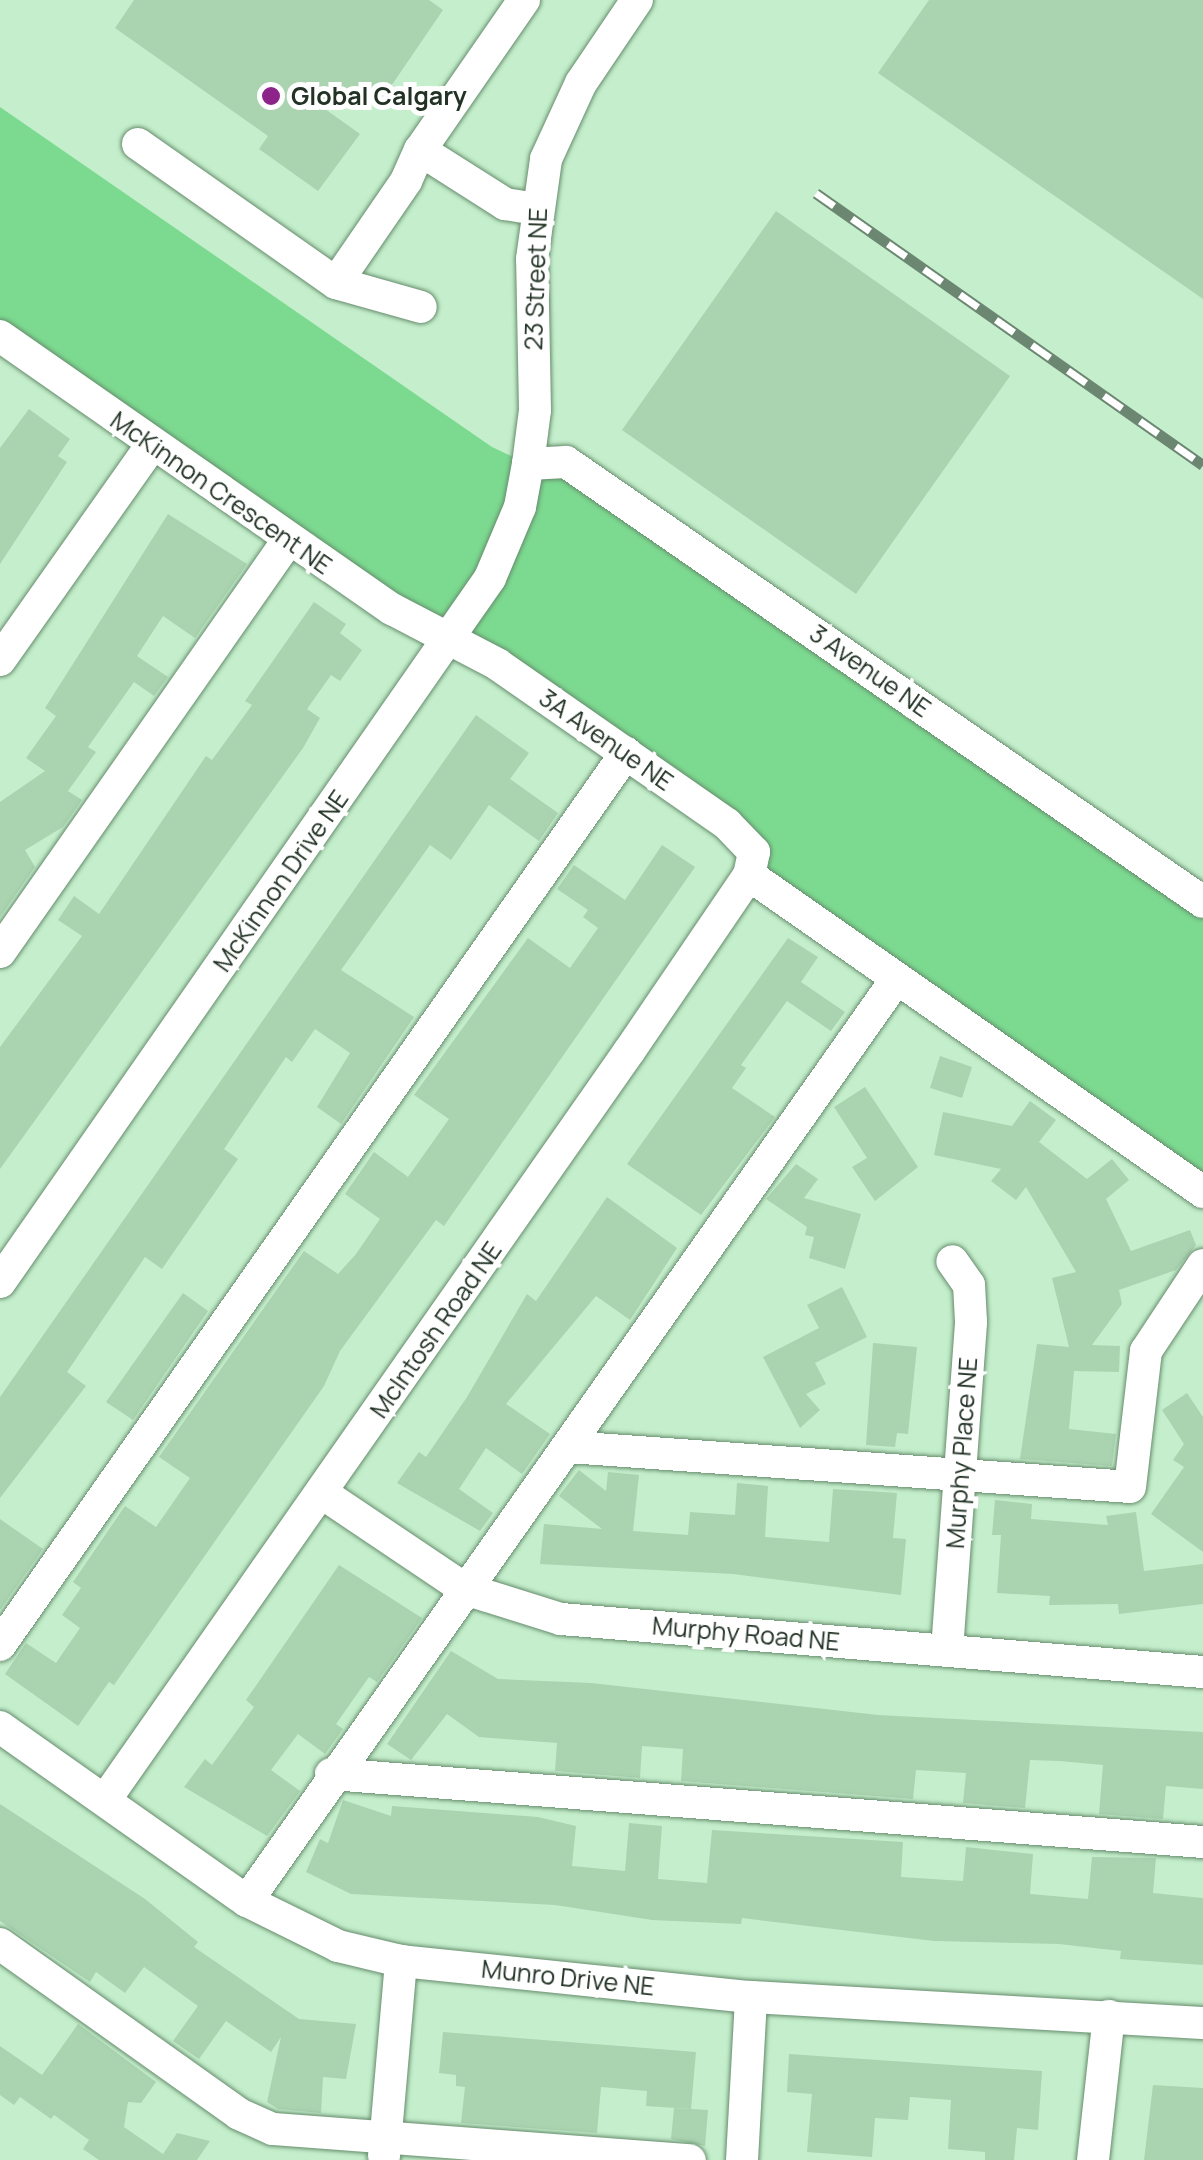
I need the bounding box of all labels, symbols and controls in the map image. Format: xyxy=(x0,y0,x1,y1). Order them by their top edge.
place label: Global Calgary xyxy=(291,81,467,111)
marker: Global Calgary xyxy=(260,85,282,107)
street label: 23 Street NE xyxy=(519,207,553,351)
street label: McKinnon Crescent NE xyxy=(105,405,337,581)
street label: 3 Avenue NE xyxy=(804,618,936,724)
street label: 3A Avenue NE xyxy=(533,683,679,797)
street label: McKinnon Drive NE xyxy=(207,785,355,977)
street label: McIntosh Road NE xyxy=(364,1236,508,1424)
street label: Murphy Place NE xyxy=(940,1356,984,1550)
street label: Murphy Road NE xyxy=(651,1611,841,1657)
street label: Munro Drive NE xyxy=(480,1954,656,2002)

